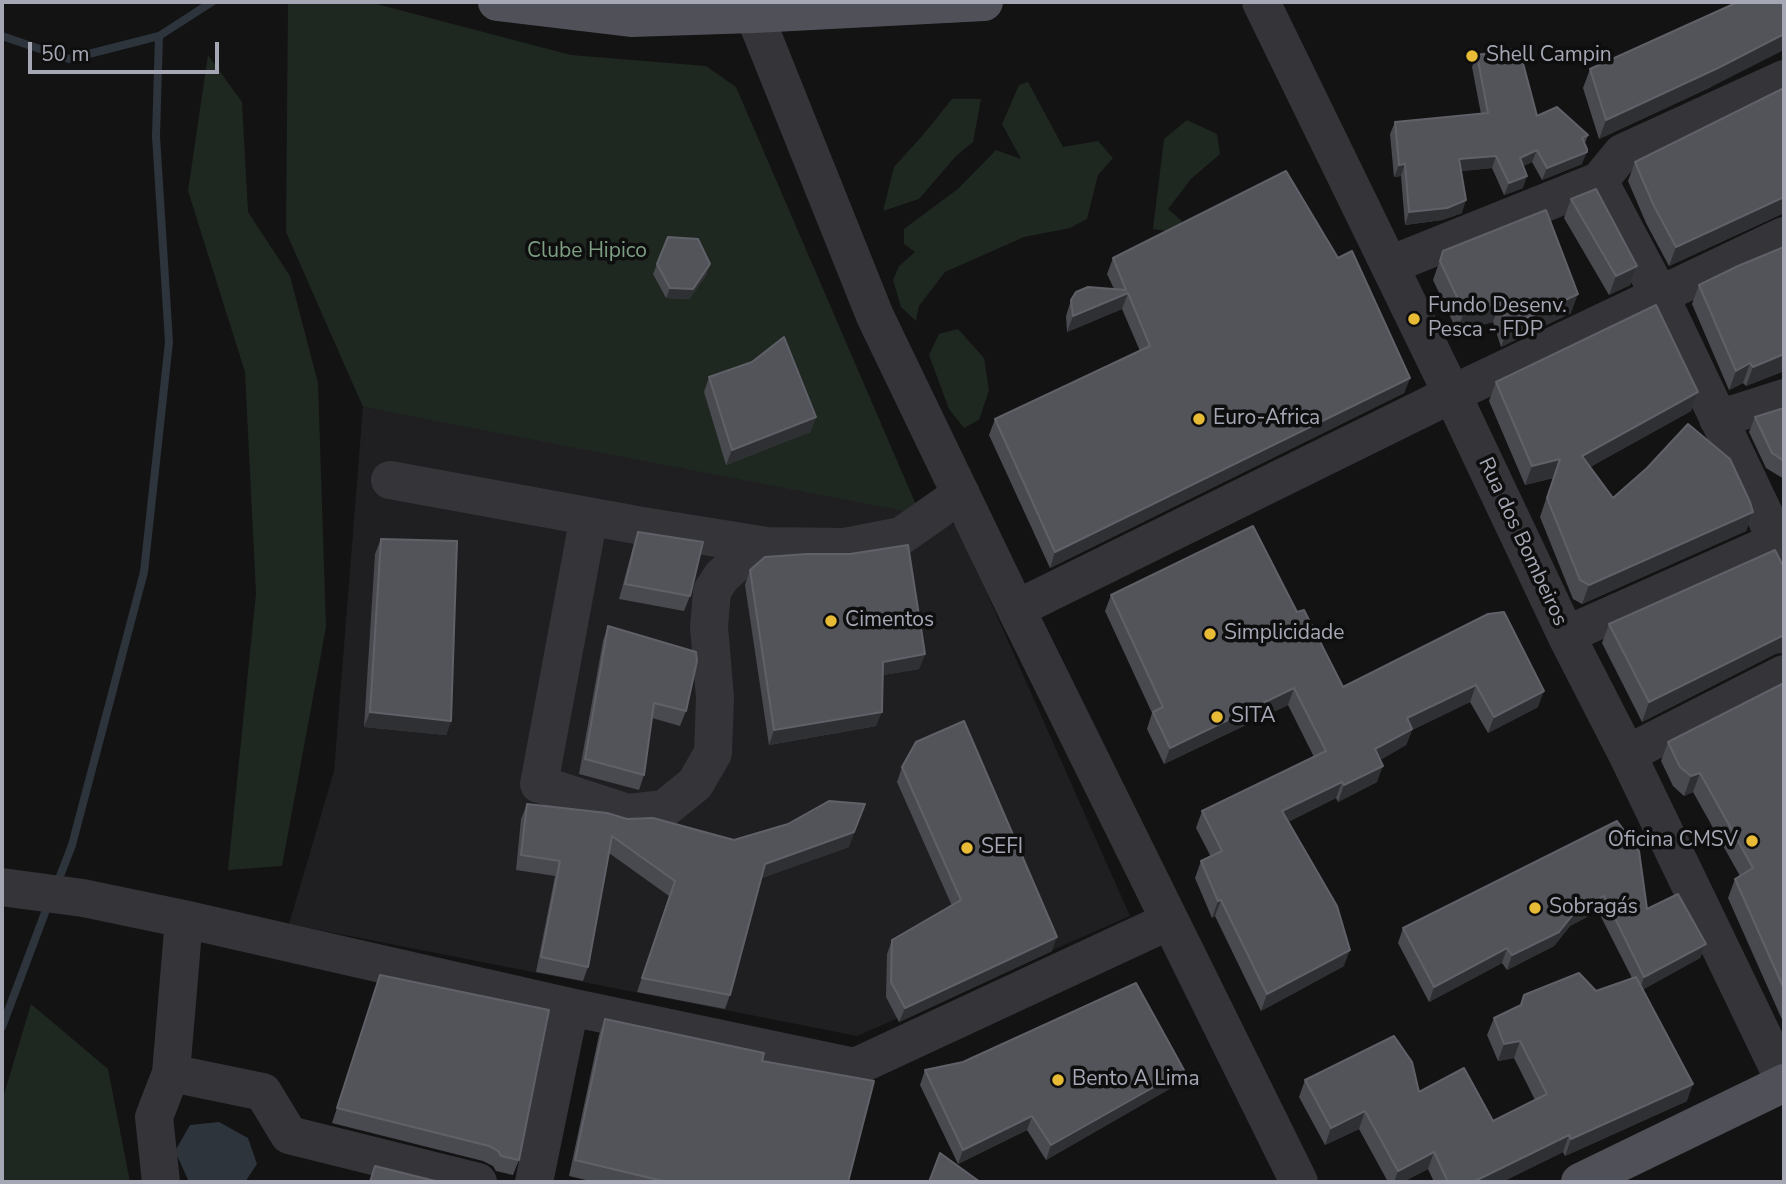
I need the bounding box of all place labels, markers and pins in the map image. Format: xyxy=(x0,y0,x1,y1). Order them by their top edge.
place label: Shell Campin xyxy=(1486,43,1612,69)
marker: Shell Campin xyxy=(1464,48,1480,64)
place label: Fundo Desenv. Pesca - FDP xyxy=(1428,294,1567,344)
marker: Fundo Desenv. Pesca - FDP xyxy=(1406,311,1422,327)
place label: Euro-Africa xyxy=(1213,406,1320,432)
marker: Euro-Africa xyxy=(1191,411,1207,427)
place label: Cimentos xyxy=(845,608,934,634)
marker: Cimentos xyxy=(823,613,839,629)
place label: Simplicidade xyxy=(1224,621,1344,647)
marker: Simplicidade xyxy=(1202,626,1218,642)
place label: SITA xyxy=(1231,704,1276,730)
marker: SITA xyxy=(1209,709,1225,725)
place label: Oficina CMSV xyxy=(1608,828,1738,854)
marker: Oficina CMSV xyxy=(1744,833,1760,849)
place label: SEFI xyxy=(981,835,1023,861)
marker: SEFI xyxy=(959,840,975,856)
place label: Sobragás xyxy=(1549,895,1638,921)
marker: Sobragás xyxy=(1527,900,1543,916)
place label: Bento A Lima xyxy=(1072,1067,1200,1093)
marker: Bento A Lima xyxy=(1050,1072,1066,1088)

